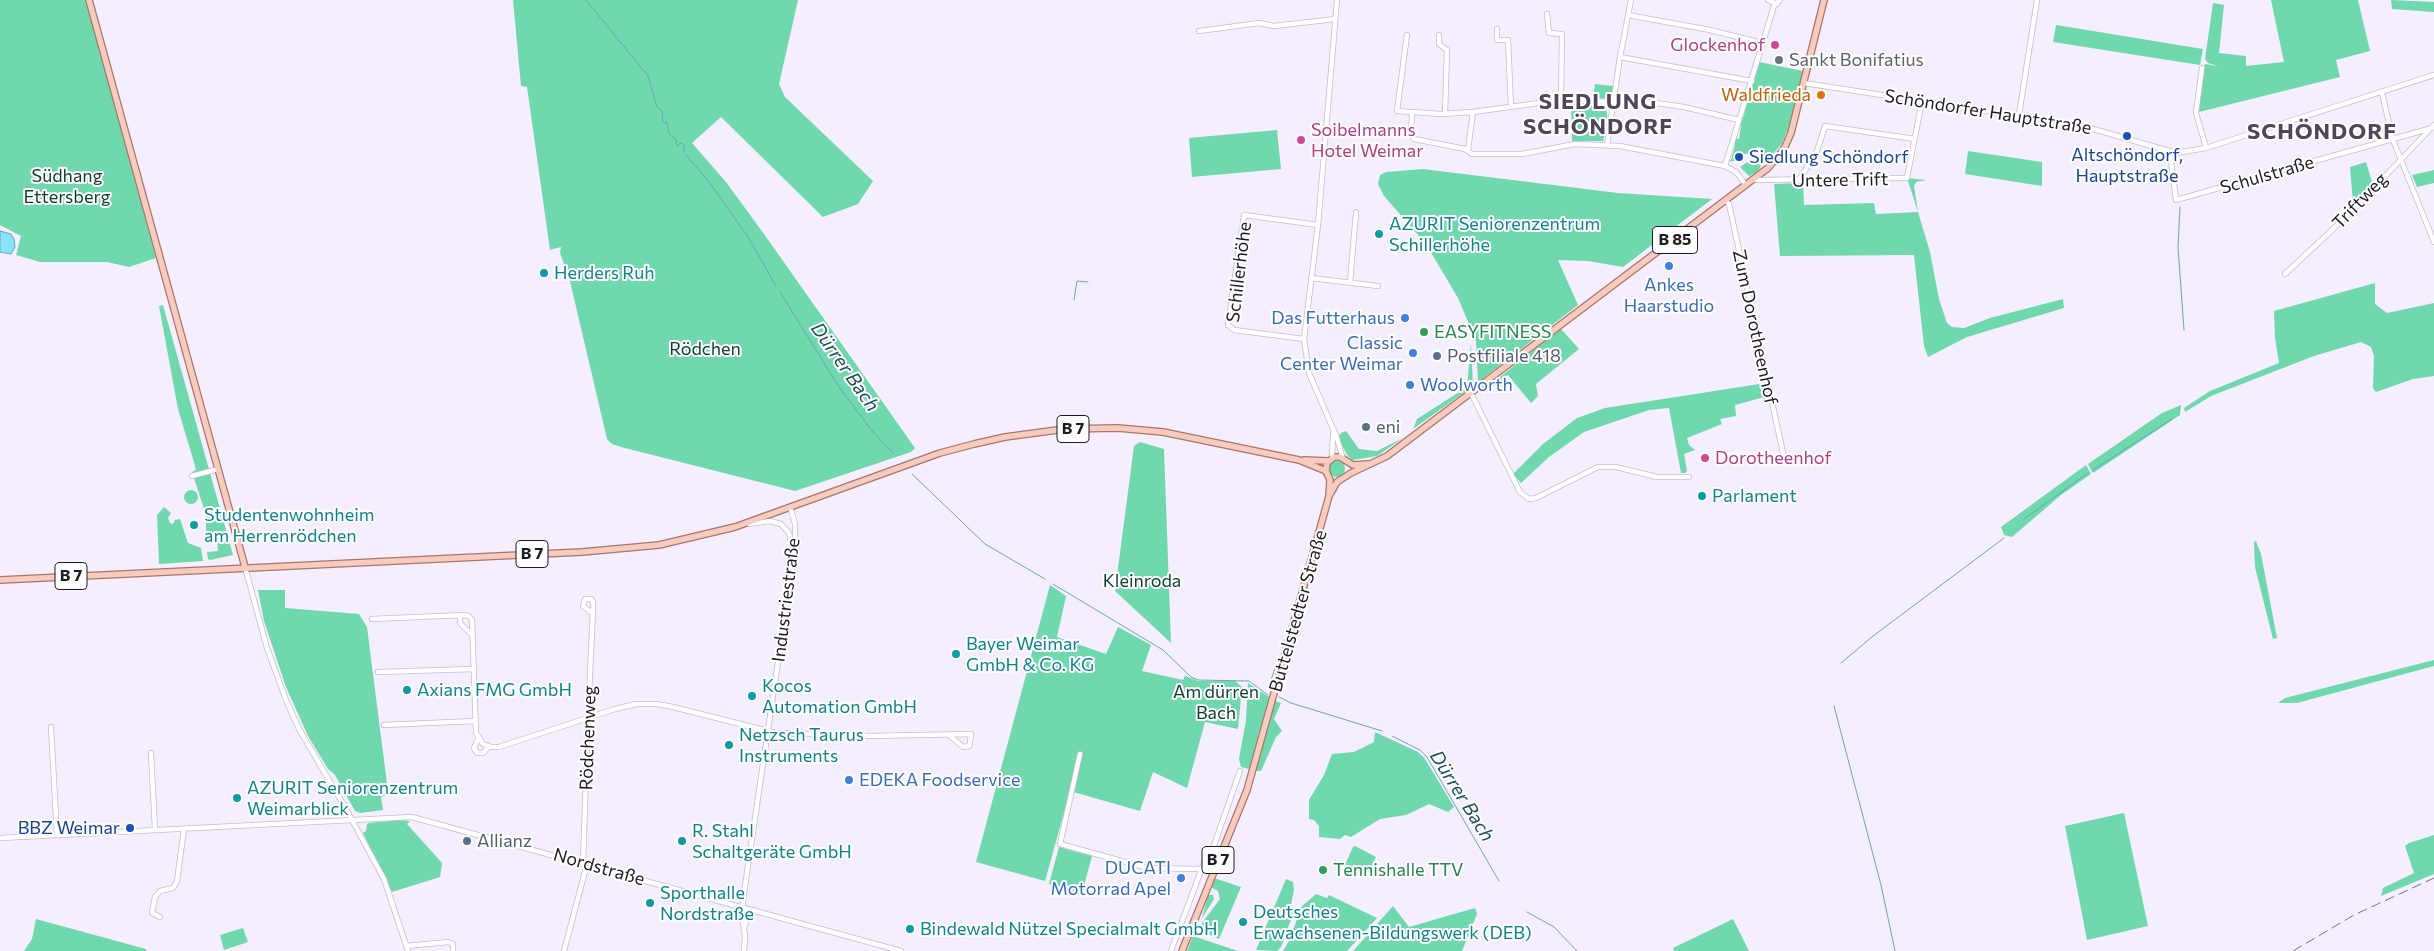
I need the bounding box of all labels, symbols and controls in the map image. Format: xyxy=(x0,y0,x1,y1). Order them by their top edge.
place label: Glockenhof xyxy=(1670,34,1765,56)
marker: Glockenhof xyxy=(1769,39,1781,51)
place label: Sankt Bonifatius xyxy=(1789,49,1924,71)
marker: Sankt Bonifatius xyxy=(1773,54,1785,66)
place label: Waldfrieda xyxy=(1721,84,1811,106)
street label: Schöndorfer Hauptstraße xyxy=(1883,85,2093,139)
district label: SIEDLUNG SCHÖNDORF xyxy=(1522,89,1674,140)
marker: Waldfrieda xyxy=(1815,89,1827,101)
place label: Soibelmanns Hotel Weimar xyxy=(1311,119,1423,162)
district label: SCHÖNDORF xyxy=(2246,119,2398,145)
marker: Altschöndorf, Hauptstraße xyxy=(2121,130,2133,142)
marker: Soibelmanns Hotel Weimar xyxy=(1295,134,1307,146)
place label: Altschöndorf, Hauptstraße xyxy=(2071,144,2183,186)
place label: Siedlung Schöndorf xyxy=(1749,146,1909,168)
marker: Siedlung Schöndorf xyxy=(1733,151,1745,163)
street label: Schulstraße xyxy=(2218,151,2316,199)
park label: Südhang Ettersberg xyxy=(24,165,110,208)
street label: Untere Trift xyxy=(1792,168,1888,192)
street label: Triftweg xyxy=(2328,168,2392,234)
place label: AZURIT Seniorenzentrum Schillerhöhe xyxy=(1389,213,1600,255)
street label: Schillerhöhe xyxy=(1222,221,1256,323)
road number: B 85 xyxy=(1652,226,1698,254)
marker: AZURIT Seniorenzentrum Schillerhöhe xyxy=(1373,228,1385,240)
street label: Zum Dorotheenhof xyxy=(1728,248,1782,406)
marker: Ankes Haarstudio xyxy=(1663,260,1675,272)
place label: Herders Ruh xyxy=(554,262,655,284)
marker: Herders Ruh xyxy=(538,267,550,279)
place label: Ankes Haarstudio xyxy=(1624,274,1714,316)
place label: Das Futterhaus xyxy=(1271,307,1395,329)
marker: Das Futterhaus xyxy=(1399,312,1411,324)
water label: Dürrer Bach xyxy=(806,318,884,416)
place label: EASYFITNESS xyxy=(1434,321,1551,343)
marker: EASYFITNESS xyxy=(1418,326,1430,338)
place label: Classic Center Weimar xyxy=(1280,332,1403,374)
park label: Rödchen xyxy=(669,338,741,360)
place label: Postfiliale 418 xyxy=(1447,345,1561,367)
marker: Classic Center Weimar xyxy=(1407,347,1419,359)
marker: Postfiliale 418 xyxy=(1431,350,1443,362)
place label: Woolworth xyxy=(1420,374,1513,396)
marker: Woolworth xyxy=(1404,379,1416,391)
road number: B 7 xyxy=(1057,416,1089,442)
place label: eni xyxy=(1376,416,1400,438)
marker: eni xyxy=(1360,421,1372,433)
place label: Dorotheenhof xyxy=(1715,447,1832,469)
marker: Dorotheenhof xyxy=(1699,452,1711,464)
place label: Parlament xyxy=(1712,485,1797,507)
marker: Parlament xyxy=(1696,490,1708,502)
place label: Studentenwohnheim am Herrenrödchen xyxy=(204,504,374,546)
marker: Studentenwohnheim am Herrenrödchen xyxy=(188,519,200,531)
street label: Buttelstedter Straße xyxy=(1265,527,1331,695)
street label: Industriestraße xyxy=(768,537,804,663)
road number: B 7 xyxy=(516,540,548,568)
road number: B 7 xyxy=(55,562,87,590)
park label: Kleinroda xyxy=(1103,570,1181,592)
place label: Bayer Weimar GmbH & Co. KG xyxy=(966,633,1094,676)
marker: Bayer Weimar GmbH & Co. KG xyxy=(950,648,962,660)
place label: Kocos Automation GmbH xyxy=(762,675,917,718)
place label: Axians FMG GmbH xyxy=(417,679,572,701)
park label: Am dürren Bach xyxy=(1173,681,1259,724)
marker: Axians FMG GmbH xyxy=(401,684,413,696)
street label: Rödchenweg xyxy=(575,685,601,791)
marker: Kocos Automation GmbH xyxy=(746,690,758,702)
place label: Netzsch Taurus Instruments xyxy=(739,724,864,766)
marker: Netzsch Taurus Instruments xyxy=(723,739,735,751)
water label: Dürrer Bach xyxy=(1425,746,1499,846)
place label: EDEKA Foodservice xyxy=(859,769,1021,791)
marker: EDEKA Foodservice xyxy=(843,774,855,786)
place label: AZURIT Seniorenzentrum Weimarblick xyxy=(247,777,458,820)
marker: AZURIT Seniorenzentrum Weimarblick xyxy=(231,792,243,804)
place label: BBZ Weimar xyxy=(18,817,120,839)
place label: R. Stahl Schaltgeräte GmbH xyxy=(692,820,852,862)
marker: BBZ Weimar xyxy=(124,822,136,834)
place label: Allianz xyxy=(477,830,532,852)
marker: Allianz xyxy=(461,835,473,847)
marker: R. Stahl Schaltgeräte GmbH xyxy=(676,835,688,847)
street label: Nordstraße xyxy=(551,844,647,890)
road number: B 7 xyxy=(1202,846,1234,874)
place label: DUCATI Motorrad Apel xyxy=(1051,857,1171,900)
place label: Tennishalle TTV xyxy=(1333,859,1463,881)
marker: Tennishalle TTV xyxy=(1317,864,1329,876)
marker: DUCATI Motorrad Apel xyxy=(1175,872,1187,884)
place label: Sporthalle Nordstraße xyxy=(660,882,754,924)
marker: Sporthalle Nordstraße xyxy=(644,897,656,909)
place label: Deutsches Erwachsenen-Bildungswerk (DEB) xyxy=(1253,901,1532,944)
marker: Deutsches Erwachsenen-Bildungswerk (DEB) xyxy=(1237,916,1249,928)
place label: Bindewald Nützel Specialmalt GmbH xyxy=(920,918,1217,940)
marker: Bindewald Nützel Specialmalt GmbH xyxy=(904,923,916,935)

